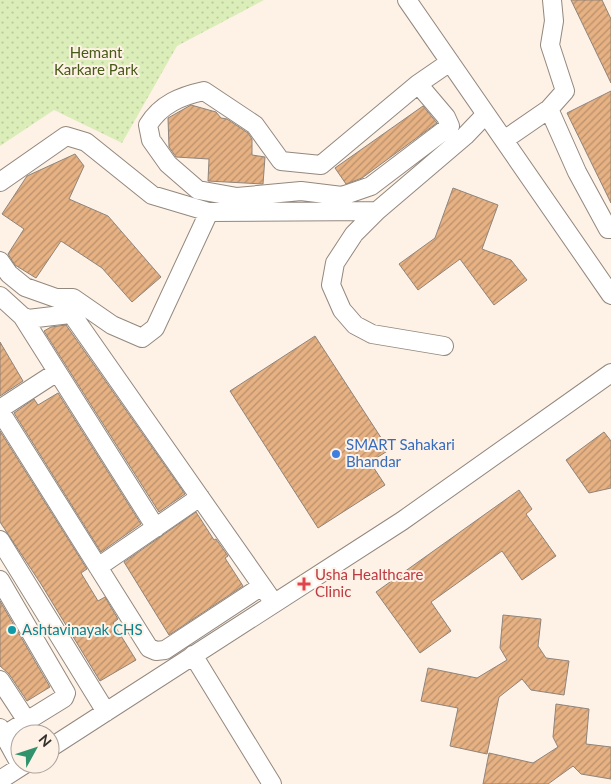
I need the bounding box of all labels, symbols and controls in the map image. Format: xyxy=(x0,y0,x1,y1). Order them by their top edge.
park label: Hemant Karkare Park xyxy=(54,43,138,78)
place label: SMART Sahakari Bhandar xyxy=(346,435,455,470)
marker: SMART Sahakari Bhandar xyxy=(330,448,342,460)
place label: Usha Healthcare Clinic xyxy=(315,565,423,600)
marker: Usha Healthcare Clinic xyxy=(297,577,311,591)
place label: Ashtavinayak CHS xyxy=(22,620,143,638)
marker: Ashtavinayak CHS xyxy=(6,624,18,636)
north arrow xyxy=(10,724,60,774)
text: N xyxy=(35,731,55,750)

